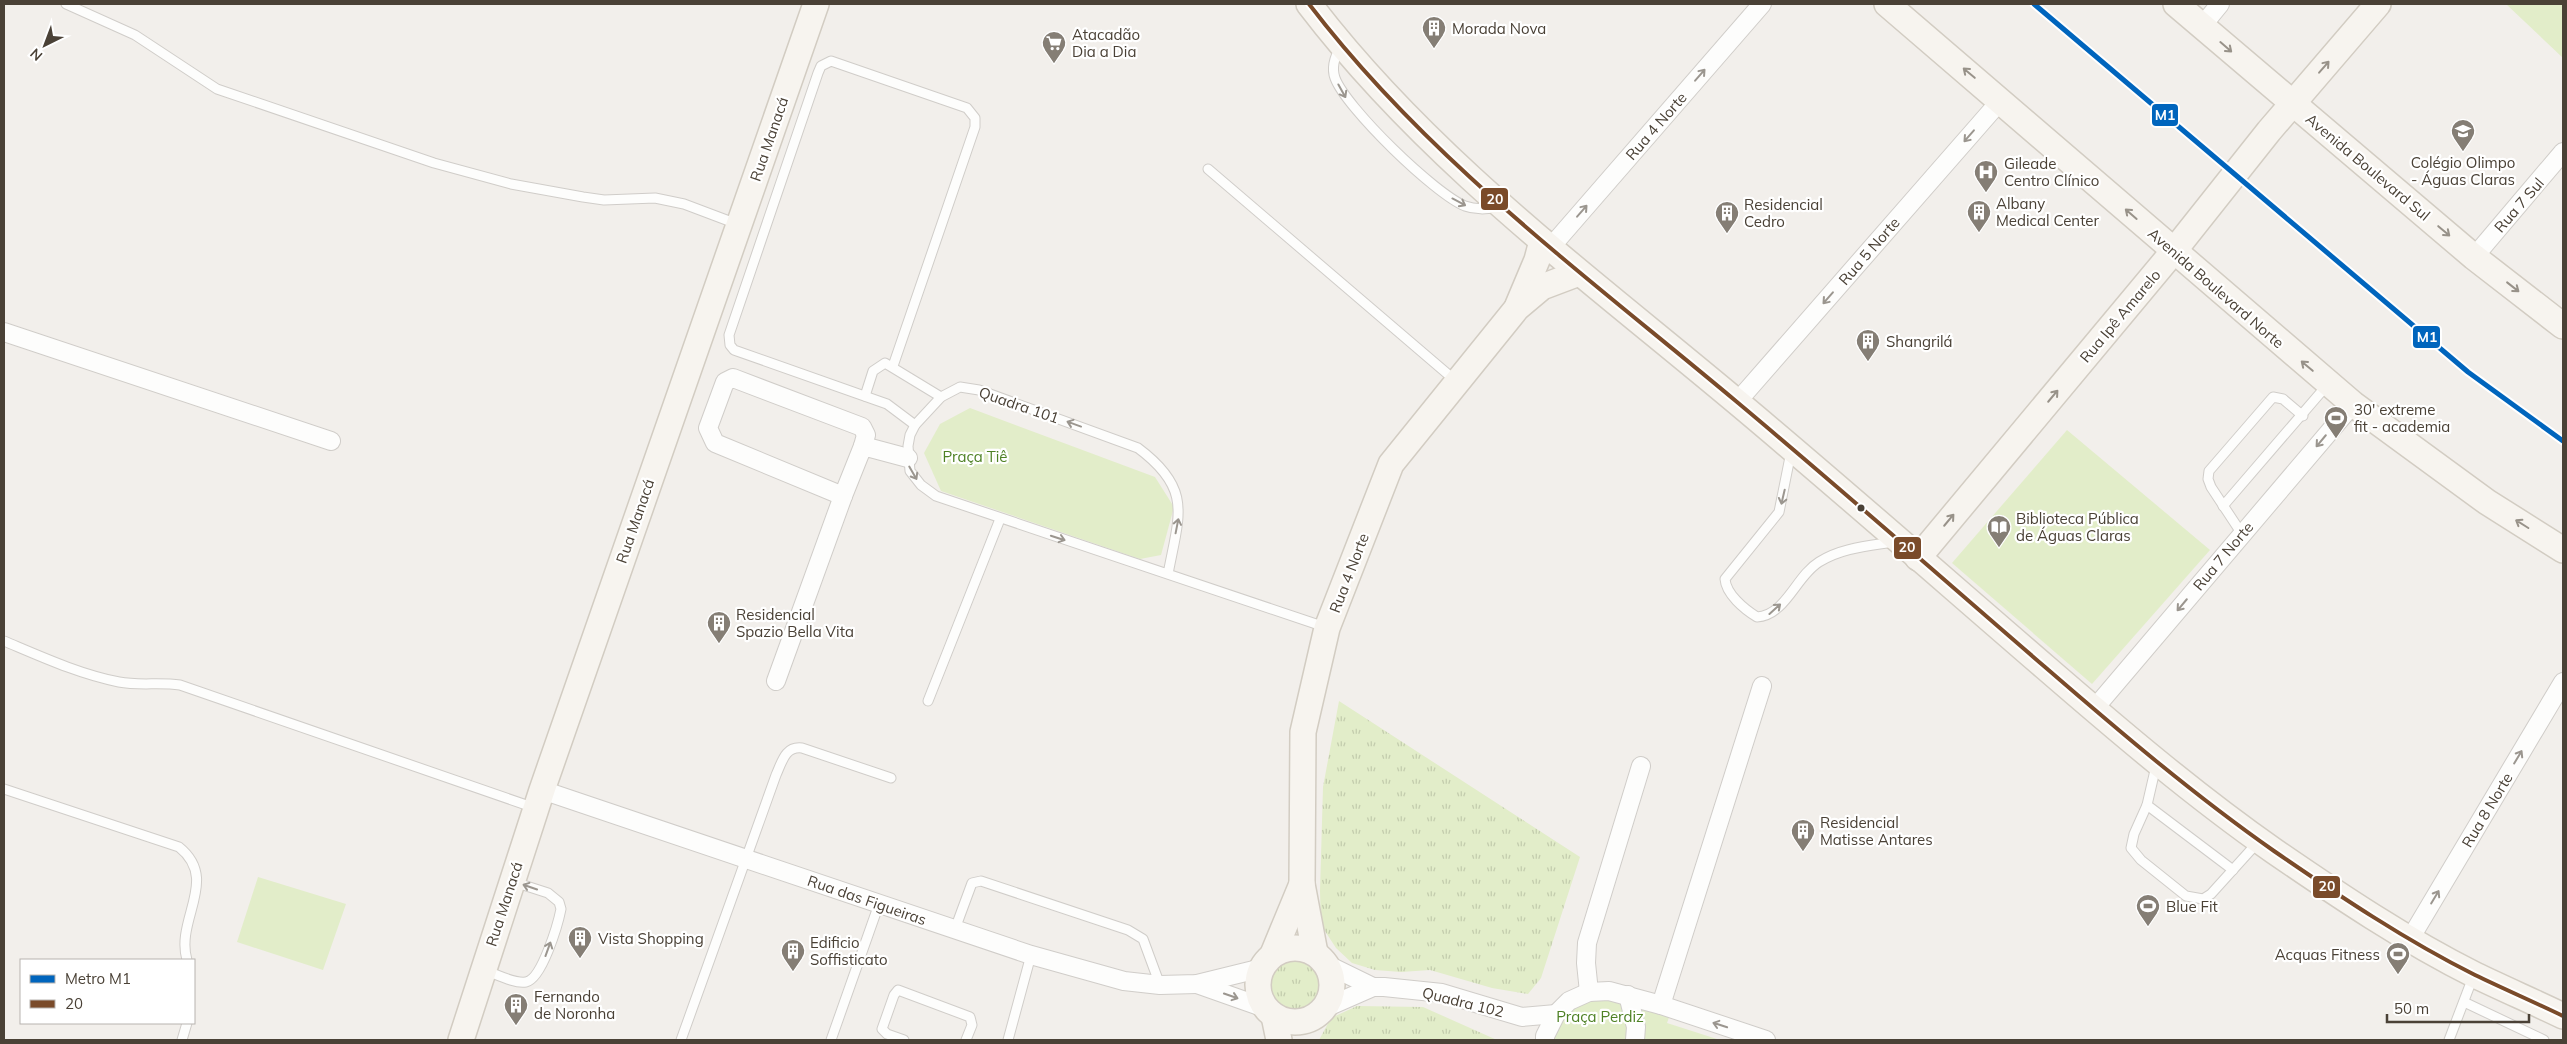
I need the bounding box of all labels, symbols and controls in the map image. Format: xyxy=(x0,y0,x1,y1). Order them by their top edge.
building icon: Morada Nova xyxy=(1421,15,1447,49)
place label: Morada Nova xyxy=(1452,19,1546,38)
north arrow xyxy=(20,20,70,70)
place label: Atacadão Dia a Dia xyxy=(1072,25,1140,61)
supermarket icon: Atacadão Dia a Dia xyxy=(1041,30,1067,64)
one-way arrow xyxy=(2220,41,2233,53)
text: N xyxy=(26,44,46,65)
one-way arrow xyxy=(2318,60,2330,73)
one-way arrow xyxy=(1962,67,1975,78)
one-way arrow xyxy=(1694,69,1706,82)
one-way arrow xyxy=(1338,83,1347,98)
street label: Rua 4 Norte xyxy=(1621,88,1691,164)
street label: Rua Manacá xyxy=(746,94,792,184)
line badge: M1 xyxy=(2151,103,2179,127)
text: M1 xyxy=(2155,106,2175,124)
street label: Avenida Boulevard Sul xyxy=(2302,109,2434,225)
school or university icon: Colégio Olimpo - Águas Claras xyxy=(2450,118,2476,152)
one-way arrow xyxy=(1963,130,1975,143)
place label: Colégio Olimpo - Águas Claras xyxy=(2411,153,2515,189)
place label: Gileade Centro Clínico xyxy=(2004,154,2099,190)
hospital icon: Gileade Centro Clínico xyxy=(1973,159,1999,193)
street label: Rua 7 Sul xyxy=(2490,174,2548,236)
line badge: 20 xyxy=(1480,187,1509,211)
text: 20 xyxy=(1487,190,1503,208)
place label: Albany Medical Center xyxy=(1996,194,2099,230)
place label: Residencial Cedro xyxy=(1744,195,1823,231)
one-way arrow xyxy=(1451,198,1466,207)
building icon: Albany Medical Center xyxy=(1966,199,1992,233)
building icon: Residencial Cedro xyxy=(1714,200,1740,234)
one-way arrow xyxy=(1576,205,1588,218)
one-way arrow xyxy=(2124,208,2137,220)
street label: Rua 5 Norte xyxy=(1834,213,1904,289)
street label: Avenida Boulevard Norte xyxy=(2144,224,2288,352)
one-way arrow xyxy=(2437,225,2450,237)
street label: Rua Ipê Amarelo xyxy=(2076,266,2164,366)
one-way arrow xyxy=(2506,281,2519,292)
one-way arrow xyxy=(1822,292,1833,305)
line badge: M1 xyxy=(2412,325,2441,349)
building icon: Shangrilá xyxy=(1855,328,1881,362)
text: M1 xyxy=(2417,328,2437,346)
place label: Shangrilá xyxy=(1886,332,1953,351)
one-way arrow xyxy=(2301,360,2314,371)
street label: Quadra 101 xyxy=(976,382,1062,428)
one-way arrow xyxy=(2048,389,2059,402)
place label: 30' extreme fit - academia xyxy=(2354,400,2450,436)
sports icon: 30' extreme fit - academia xyxy=(2323,405,2349,439)
one-way arrow xyxy=(1067,419,1082,428)
one-way arrow xyxy=(2316,434,2327,447)
park label: Praça Tiê xyxy=(942,447,1008,466)
one-way arrow xyxy=(909,466,919,480)
street label: Rua Manacá xyxy=(612,476,658,566)
one-way arrow xyxy=(1778,488,1787,504)
unlabelled marker xyxy=(1856,503,1866,513)
place label: Biblioteca Pública de Águas Claras xyxy=(2016,509,2139,545)
one-way arrow xyxy=(1943,514,1955,527)
library icon: Biblioteca Pública de Águas Claras xyxy=(1986,514,2012,548)
street label: Rua 7 Norte xyxy=(2189,518,2257,594)
one-way arrow xyxy=(1172,519,1182,535)
one-way arrow xyxy=(2515,519,2529,530)
street label: Rua 4 Norte xyxy=(1325,530,1373,616)
one-way arrow xyxy=(1050,534,1066,543)
line badge: 20 xyxy=(1893,536,1922,560)
text: 20 xyxy=(1899,538,1915,556)
one-way arrow xyxy=(2177,598,2188,611)
one-way arrow xyxy=(1769,603,1782,614)
place label: Residencial Spazio Bella Vita xyxy=(736,605,854,641)
building icon: Residencial Spazio Bella Vita xyxy=(706,610,732,644)
one-way arrow xyxy=(2514,751,2524,765)
street label: Rua 8 Norte xyxy=(2457,769,2517,851)
place label: Residencial Matisse Antares xyxy=(1820,813,1933,849)
building icon: Residencial Matisse Antares xyxy=(1790,818,1816,852)
street label: Rua Manacá xyxy=(481,859,527,949)
street label: Rua das Figueiras xyxy=(805,871,929,929)
line badge: 20 xyxy=(2312,875,2341,899)
text: 20 xyxy=(2319,877,2335,895)
one-way arrow xyxy=(522,882,538,891)
one-way arrow xyxy=(2430,890,2440,904)
sports icon: Blue Fit xyxy=(2135,893,2161,927)
place label: Blue Fit xyxy=(2166,897,2218,916)
building icon: Vista Shopping xyxy=(567,925,593,959)
place label: Vista Shopping xyxy=(598,929,704,948)
place label: Edificio Soffisticato xyxy=(810,933,888,969)
building icon: Edificio Soffisticato xyxy=(780,938,806,972)
sports icon: Acquas Fitness xyxy=(2385,941,2411,975)
one-way arrow xyxy=(544,942,553,957)
place label: Acquas Fitness xyxy=(2275,945,2380,964)
legend xyxy=(20,959,195,1024)
text: Metro M1 xyxy=(65,969,131,988)
street label: Quadra 102 xyxy=(1420,983,1506,1021)
place label: Fernando de Noronha xyxy=(534,987,615,1023)
building icon: Fernando de Noronha xyxy=(503,992,529,1026)
one-way arrow xyxy=(1223,992,1238,1001)
scale bar xyxy=(2387,992,2530,1024)
text: 20 xyxy=(65,994,83,1013)
text: 50 m xyxy=(2394,999,2429,1018)
park label: Praça Perdiz xyxy=(1556,1007,1644,1026)
one-way arrow xyxy=(1713,1020,1728,1029)

